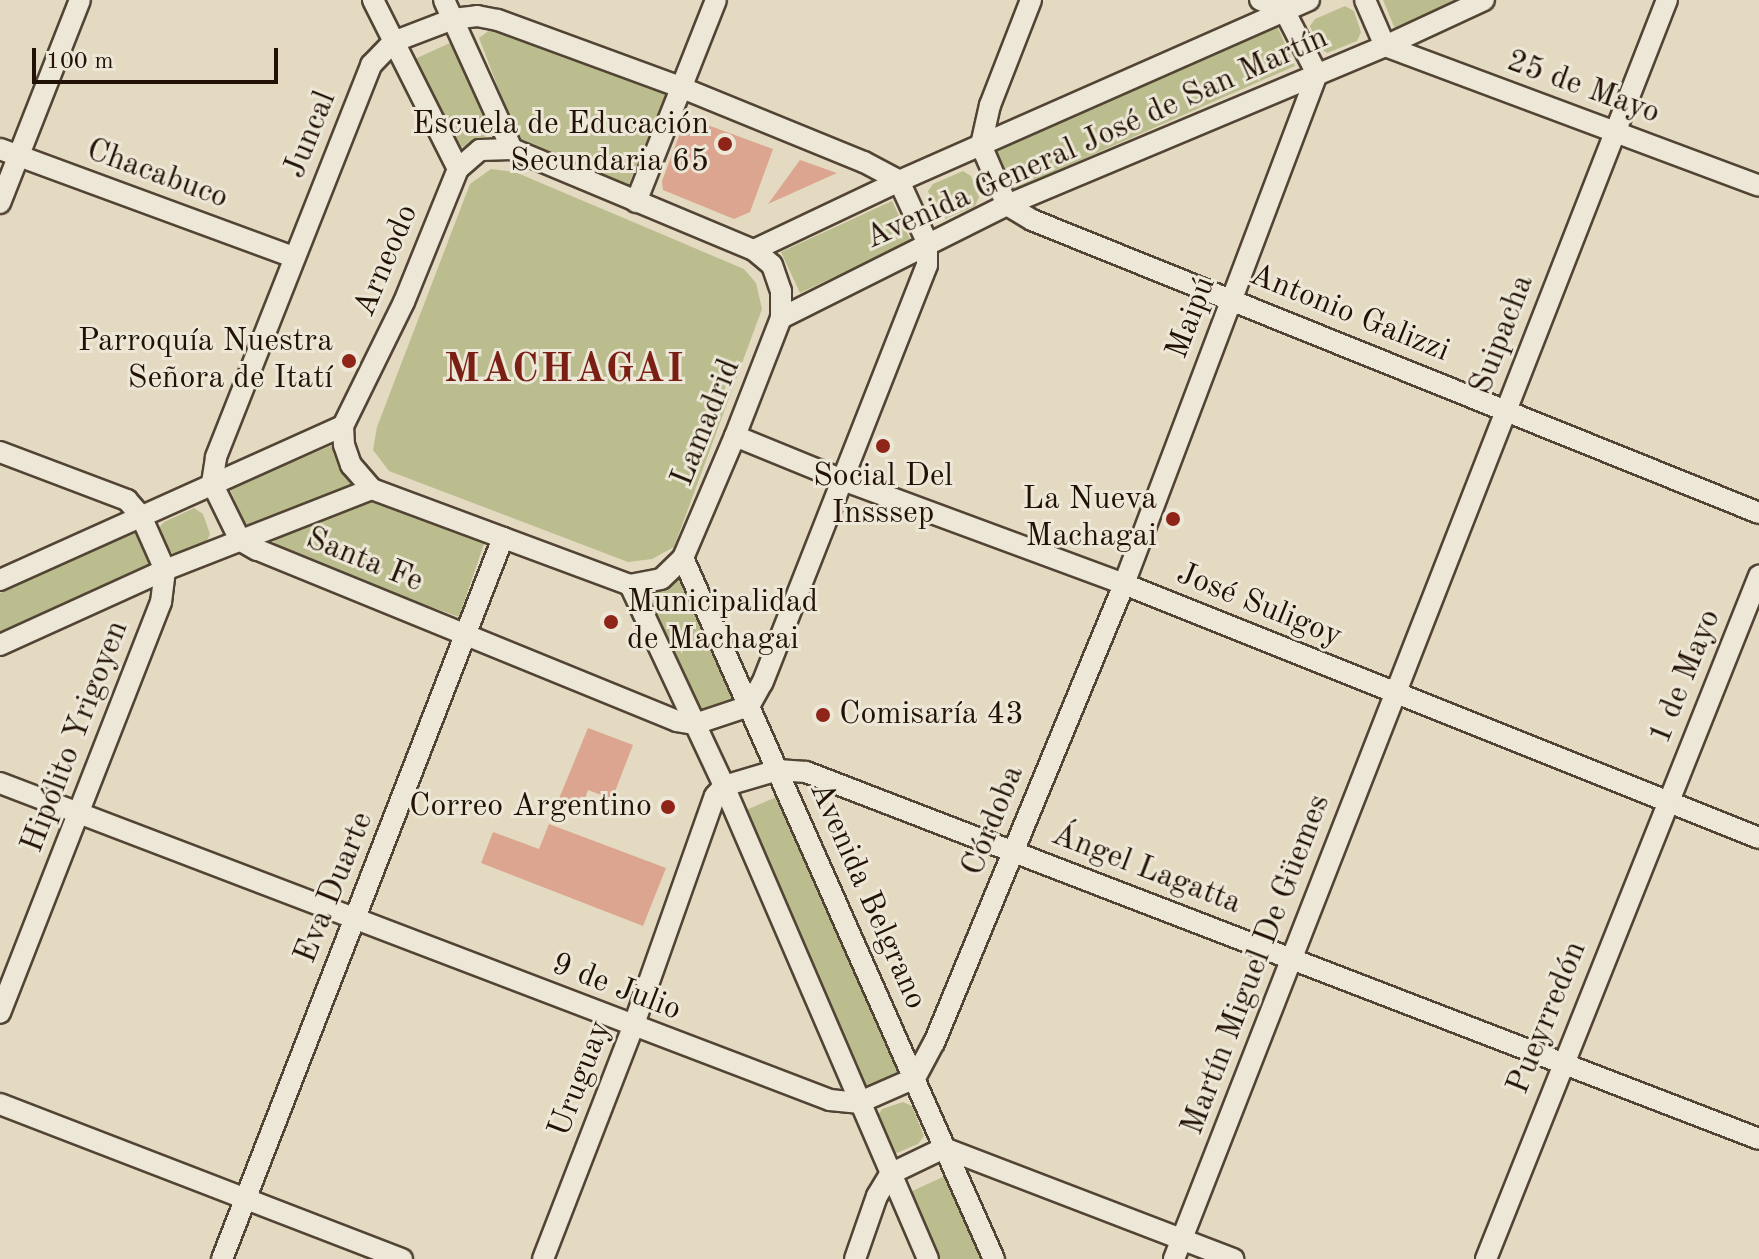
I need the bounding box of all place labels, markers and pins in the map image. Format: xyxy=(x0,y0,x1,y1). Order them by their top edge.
place label: Escuela de Educación Secundaria 65 xyxy=(412,107,709,182)
marker: Escuela de Educación Secundaria 65 xyxy=(716,135,734,153)
place label: Parroquía Nuestra Señora de Itatí xyxy=(78,324,333,399)
marker: Parroquía Nuestra Señora de Itatí xyxy=(340,352,358,370)
marker: Social Del Insssep xyxy=(874,437,892,455)
place label: Social Del Insssep xyxy=(813,459,953,534)
place label: La Nueva Machagai xyxy=(1023,482,1157,557)
marker: La Nueva Machagai xyxy=(1164,510,1182,528)
place label: Municipalidad de Machagai xyxy=(627,585,818,660)
marker: Municipalidad de Machagai xyxy=(602,613,620,631)
place label: Comisaría 43 xyxy=(839,696,1024,734)
marker: Comisaría 43 xyxy=(814,706,832,724)
place label: Correo Argentino xyxy=(409,788,652,826)
marker: Correo Argentino xyxy=(659,798,677,816)

